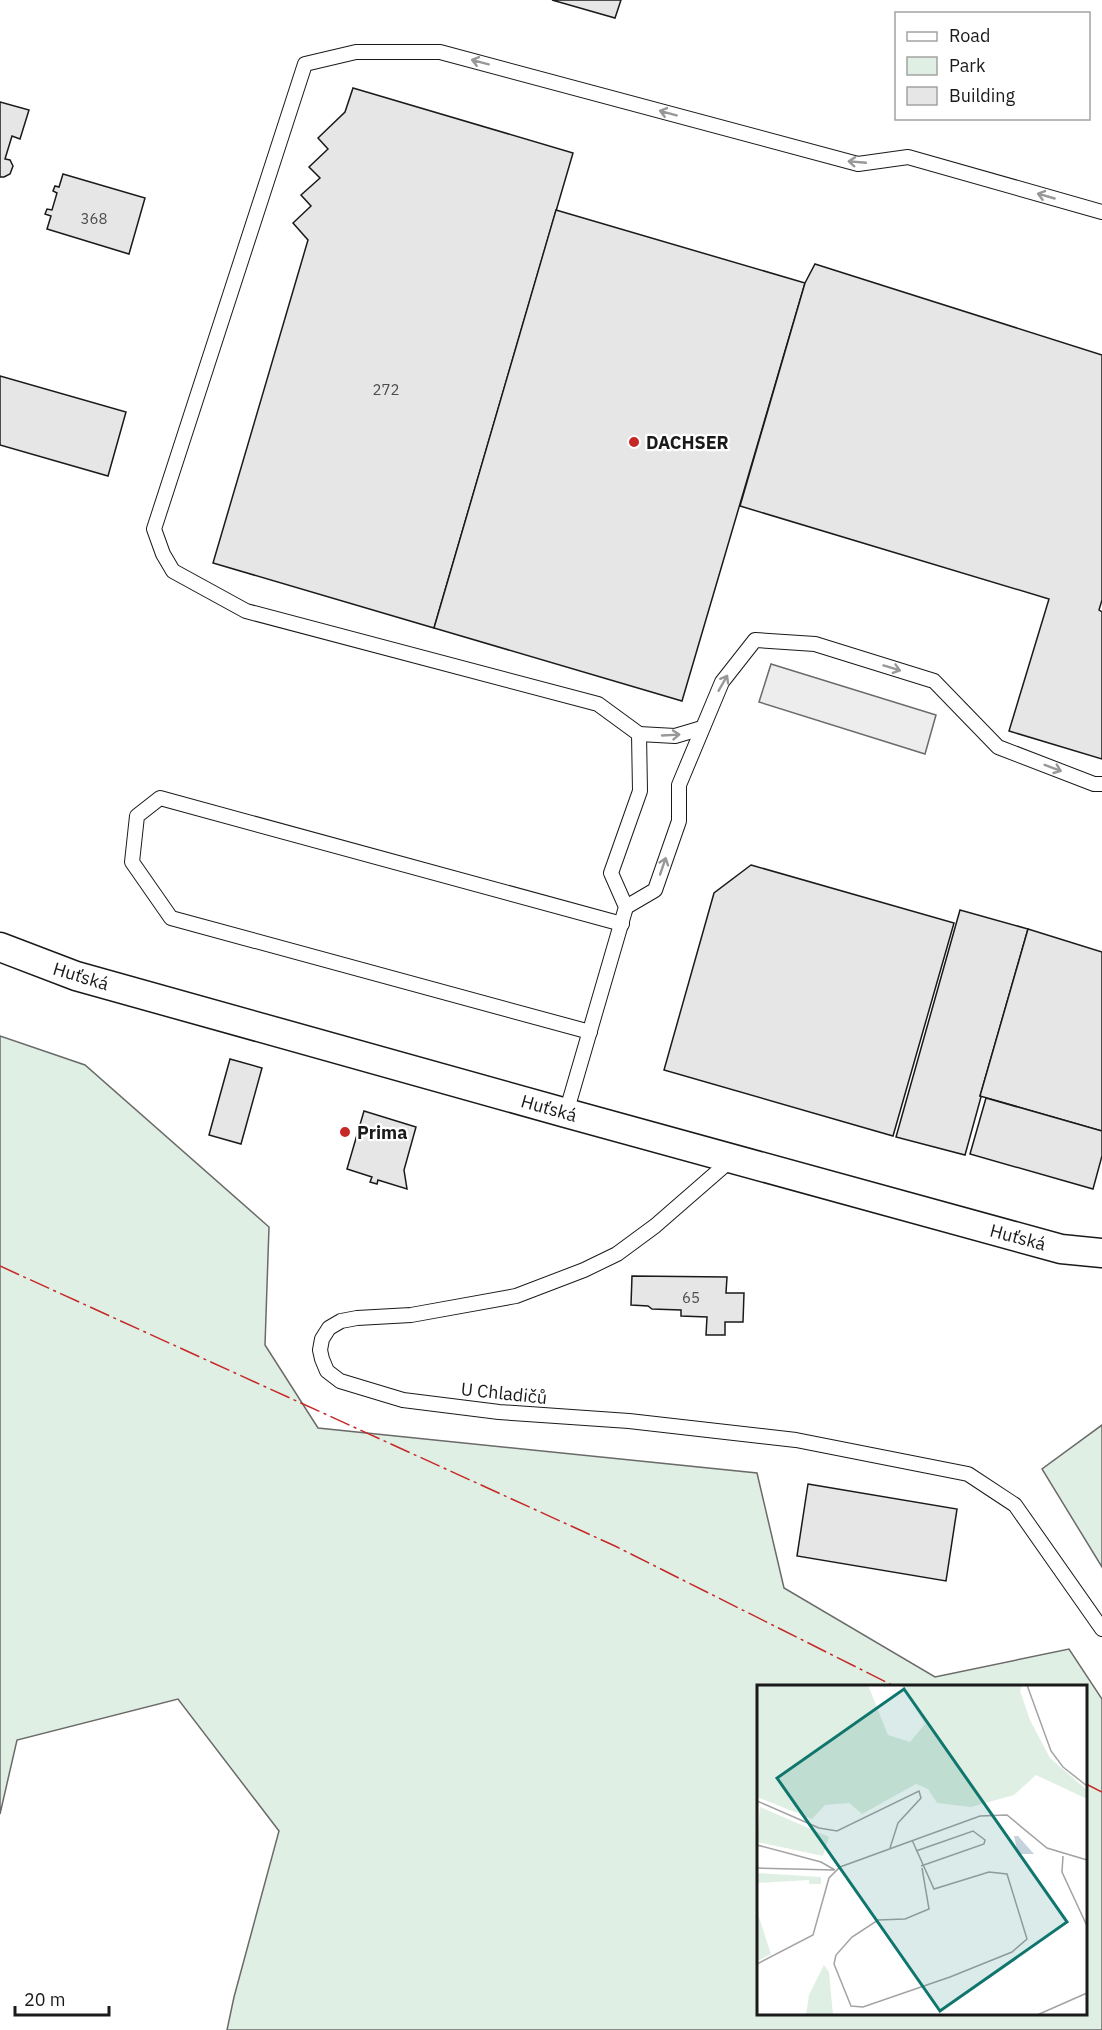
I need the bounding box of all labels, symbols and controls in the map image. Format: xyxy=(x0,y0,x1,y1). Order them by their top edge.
legend xyxy=(895,12,1090,120)
text: Road xyxy=(949,24,990,47)
text: Park xyxy=(949,54,986,77)
one-way arrow xyxy=(471,56,490,68)
text: Building xyxy=(949,84,1016,107)
one-way arrow xyxy=(659,107,678,118)
one-way arrow xyxy=(848,156,867,167)
one-way arrow xyxy=(1037,190,1056,201)
house number: 368 xyxy=(80,209,108,228)
house number: 272 xyxy=(372,380,400,399)
place label: DACHSER xyxy=(646,431,729,454)
marker: DACHSER xyxy=(627,435,641,449)
one-way arrow xyxy=(882,663,901,674)
one-way arrow xyxy=(717,675,729,692)
one-way arrow xyxy=(661,729,680,740)
one-way arrow xyxy=(1043,763,1061,774)
one-way arrow xyxy=(659,857,670,876)
street label: Huťská xyxy=(50,957,112,995)
street label: Huťská xyxy=(518,1089,580,1127)
place label: Prima xyxy=(357,1121,407,1144)
marker: Prima xyxy=(338,1125,352,1139)
street label: Huťská xyxy=(987,1219,1049,1256)
house number: 65 xyxy=(682,1288,700,1307)
street label: U Chladičů xyxy=(460,1377,548,1409)
inset map xyxy=(757,1685,1087,2015)
scale bar xyxy=(15,1979,110,2017)
text: 20 m xyxy=(24,1988,66,2011)

